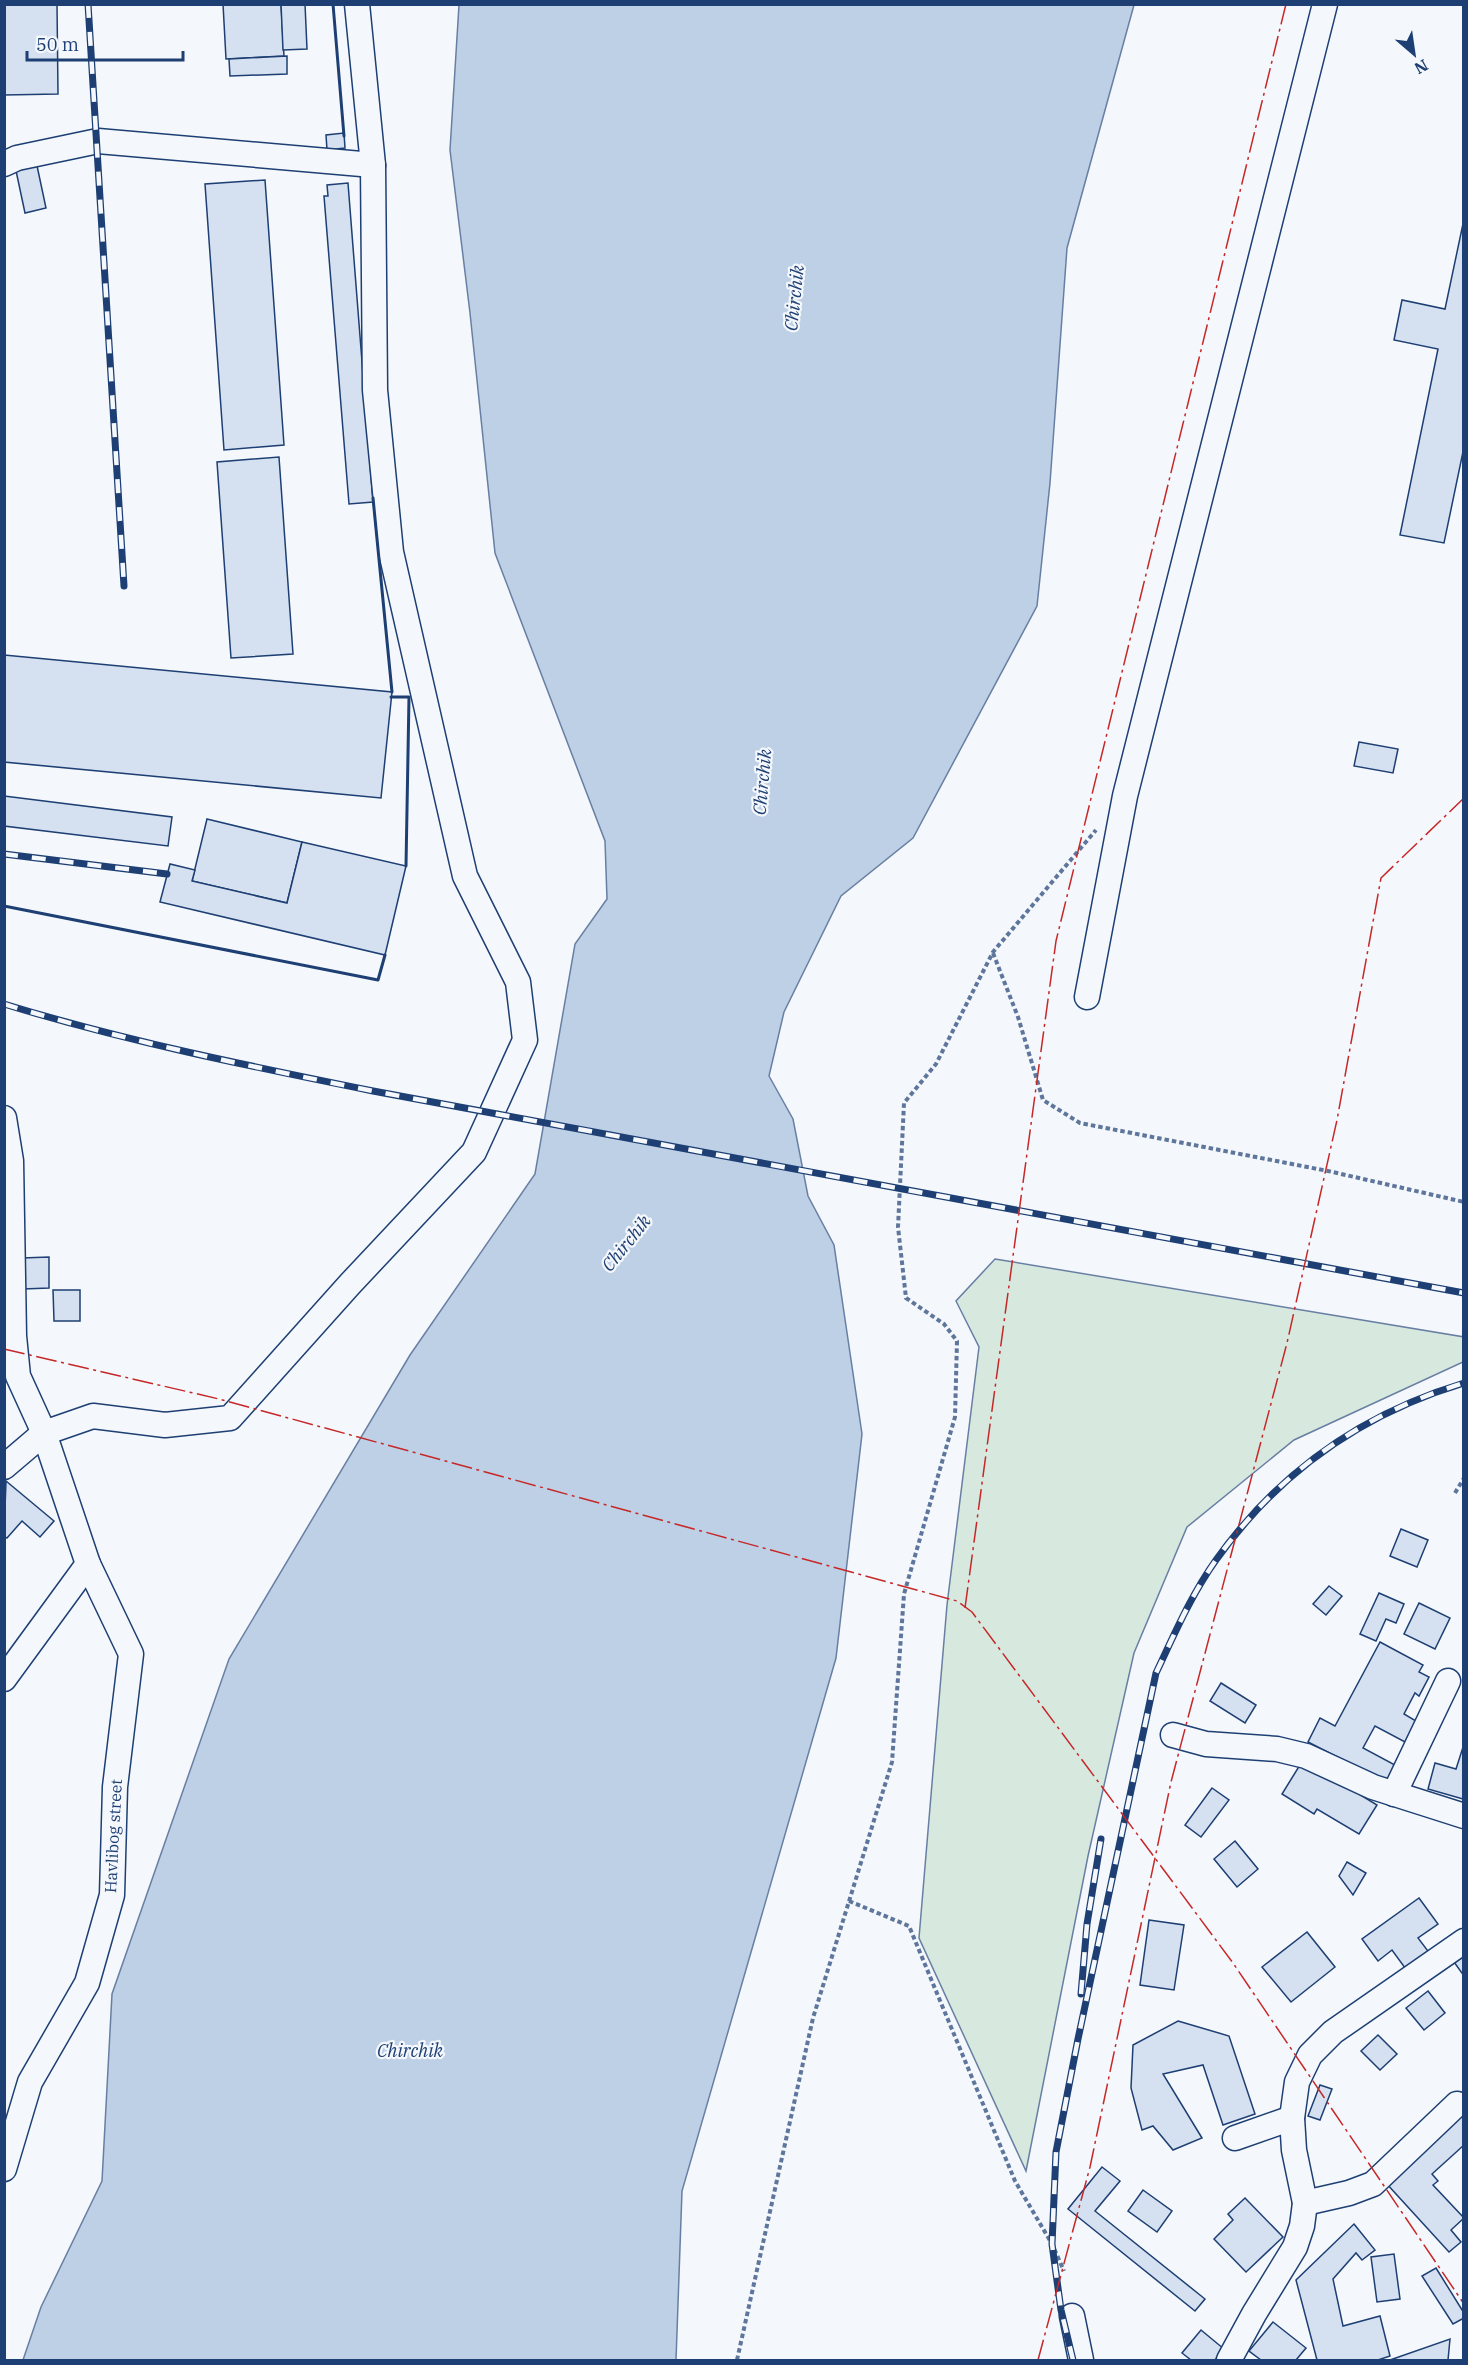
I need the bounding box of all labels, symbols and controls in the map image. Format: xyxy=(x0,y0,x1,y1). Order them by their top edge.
scale bar xyxy=(27,24,183,62)
north arrow xyxy=(1384,24,1444,84)
text: 50 m xyxy=(36,33,79,56)
text: N xyxy=(1411,55,1432,79)
water label: Chirchik xyxy=(779,263,809,332)
water label: Chirchik xyxy=(748,748,776,816)
water label: Chirchik xyxy=(596,1210,656,1276)
street label: Hаvlibog street xyxy=(100,1778,126,1894)
water label: Chirchik xyxy=(377,2039,444,2062)

